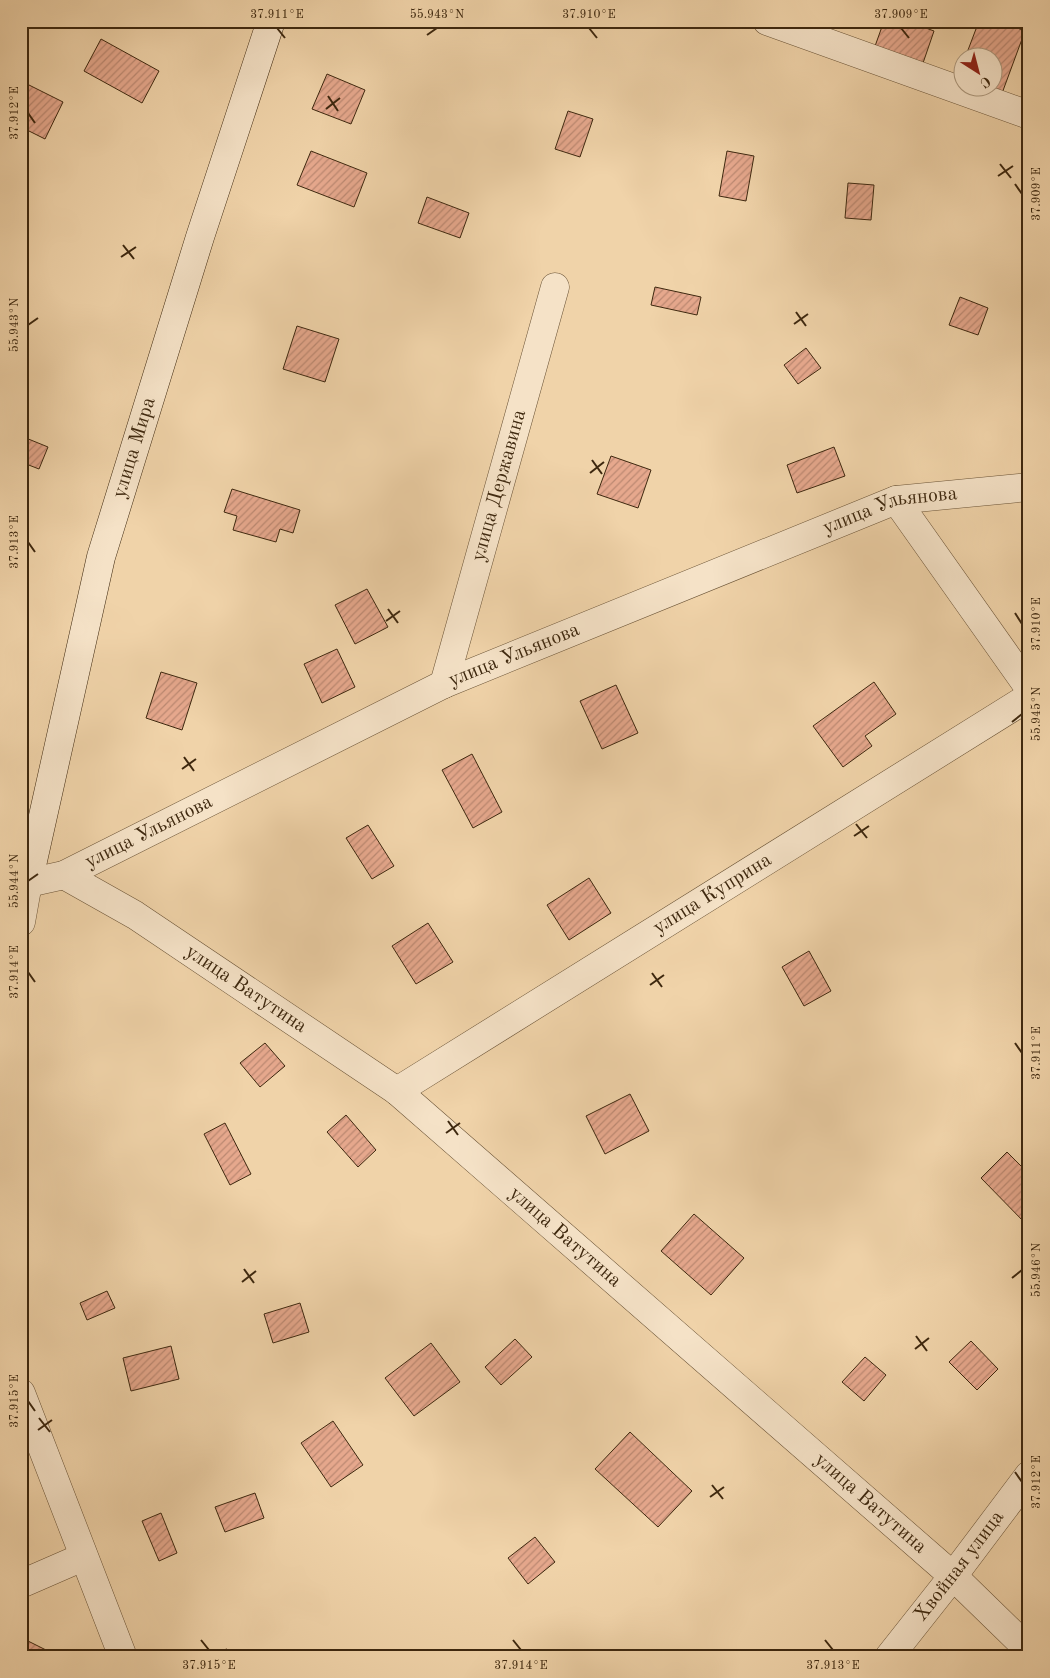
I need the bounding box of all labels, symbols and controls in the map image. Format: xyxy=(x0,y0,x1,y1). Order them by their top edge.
text: 55.943°N xyxy=(410,8,464,21)
text: 37.911°E xyxy=(250,9,304,21)
text: 37.910°E xyxy=(562,9,616,21)
text: 37.909°E xyxy=(874,9,928,21)
north arrow xyxy=(952,48,1002,98)
text: С xyxy=(977,73,993,90)
text: 37.912°E xyxy=(9,86,21,140)
text: 37.909°E xyxy=(1031,167,1043,221)
text: 55.943°N xyxy=(8,298,21,352)
street label: улица Мира xyxy=(110,395,160,501)
street label: улица Державина xyxy=(469,407,530,564)
street label: улица Ульянова xyxy=(820,484,958,539)
text: 37.913°E xyxy=(9,515,21,569)
text: 37.910°E xyxy=(1031,597,1043,651)
street label: улица Ульянова xyxy=(446,620,583,691)
text: 55.945°N xyxy=(1030,687,1043,741)
street label: улица Ульянова xyxy=(82,792,216,873)
street label: улица Куприна xyxy=(650,850,775,938)
text: 55.944°N xyxy=(8,854,21,908)
street label: улица Ватутина xyxy=(181,942,310,1037)
text: 37.914°E xyxy=(9,945,21,999)
text: 37.911°E xyxy=(1031,1026,1043,1080)
street label: улица Ватутина xyxy=(505,1183,625,1292)
text: 55.946°N xyxy=(1030,1243,1043,1297)
text: 37.915°E xyxy=(8,1374,21,1428)
street label: улица Ватутина xyxy=(810,1450,930,1558)
text: 37.912°E xyxy=(1031,1455,1043,1509)
street label: Хвойная улица xyxy=(911,1507,1008,1625)
text: 37.915°E xyxy=(182,1659,236,1672)
text: 37.914°E xyxy=(494,1660,548,1672)
text: 37.913°E xyxy=(806,1660,860,1672)

